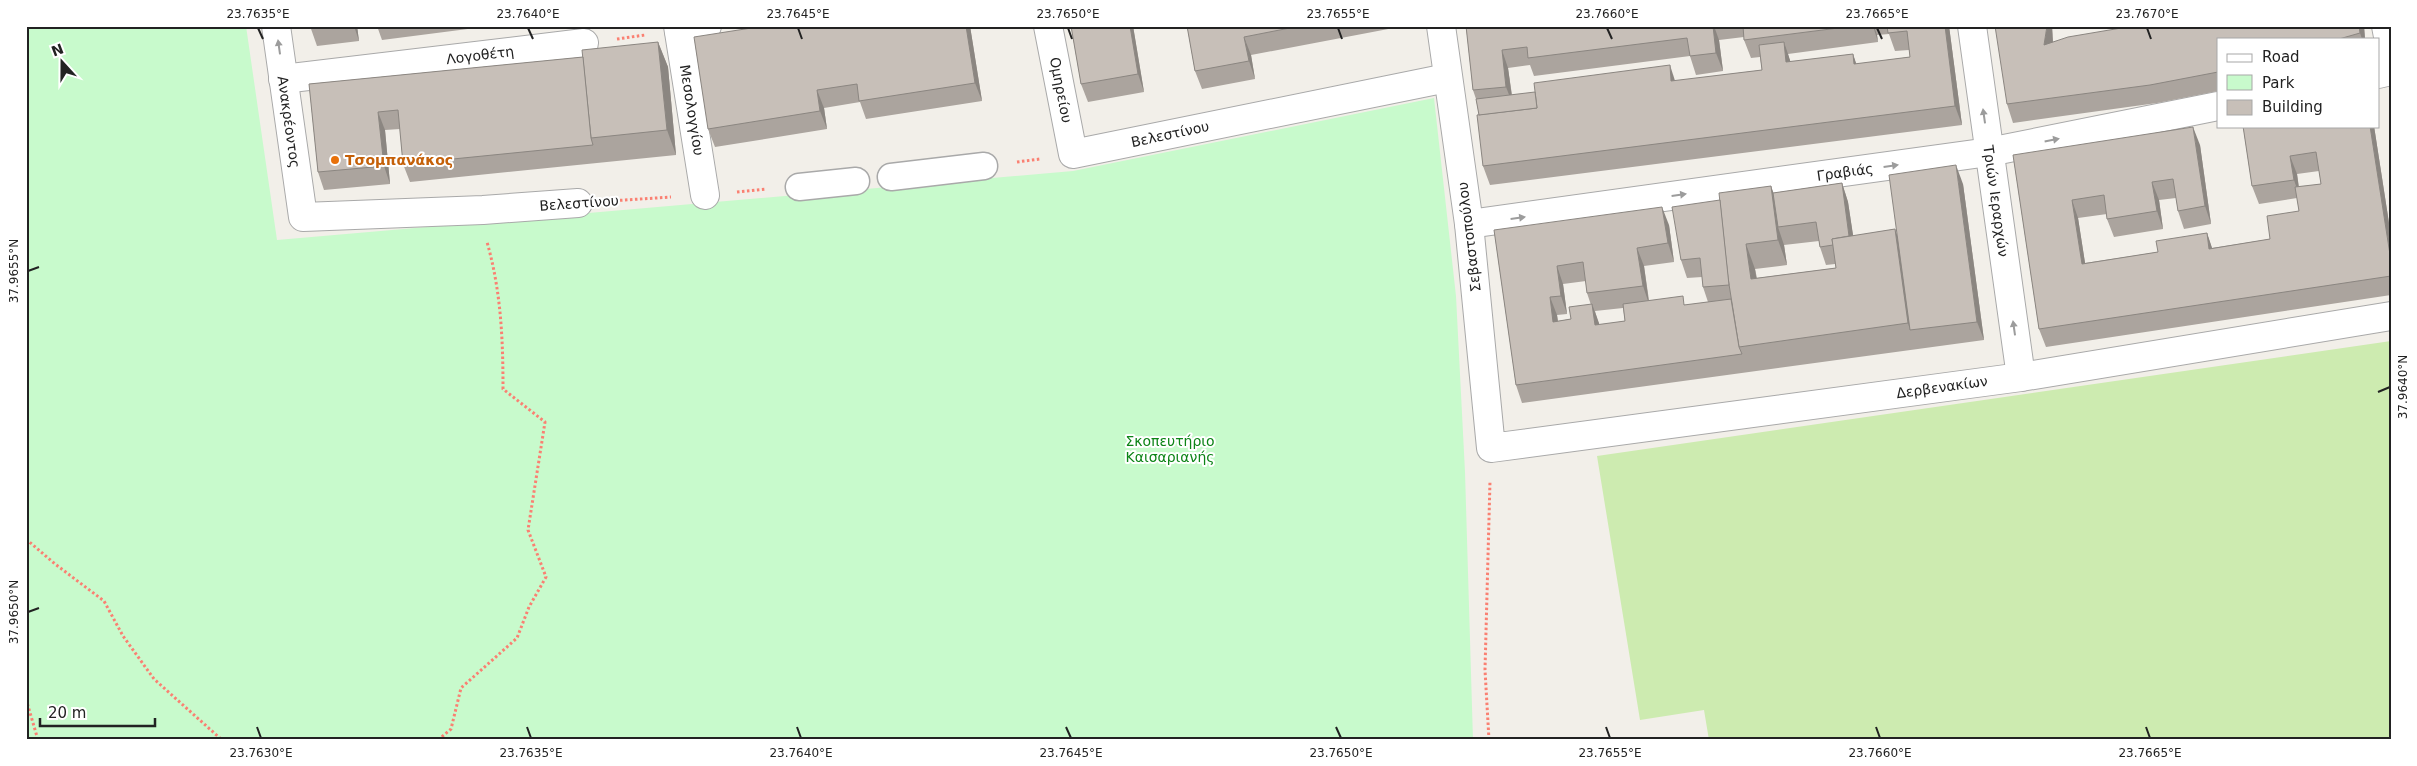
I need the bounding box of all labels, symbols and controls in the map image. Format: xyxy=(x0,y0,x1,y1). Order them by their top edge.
text: 23.7635°E xyxy=(226,7,290,21)
text: 23.7640°E xyxy=(496,7,560,21)
text: 23.7645°E xyxy=(766,7,830,21)
text: 23.7650°E xyxy=(1036,7,1100,21)
text: 23.7655°E xyxy=(1306,7,1370,21)
text: 23.7660°E xyxy=(1575,7,1639,21)
text: 23.7665°E xyxy=(1845,7,1909,21)
text: 23.7670°E xyxy=(2115,7,2179,21)
north arrow xyxy=(38,38,88,88)
legend xyxy=(2217,38,2380,128)
one-way arrow xyxy=(274,39,282,55)
text: N xyxy=(49,40,66,59)
street label: Λογοθέτη xyxy=(445,43,515,67)
text: Road xyxy=(2262,48,2300,66)
street label: Ομηρείου xyxy=(1047,56,1075,124)
street label: Μεσολογγίου xyxy=(677,63,707,157)
text: Park xyxy=(2262,74,2295,92)
street label: Ανακρέοντος xyxy=(275,75,303,169)
text: Building xyxy=(2262,98,2323,116)
one-way arrow xyxy=(1980,107,1988,123)
street label: Βελεστίνου xyxy=(1129,118,1211,150)
one-way arrow xyxy=(2044,135,2060,143)
street label: Τριών Ιεραρχών xyxy=(1980,143,2012,258)
place label: Τσομπανάκος xyxy=(345,152,453,168)
marker: Τσομπανάκος xyxy=(329,154,341,166)
street label: Γραβιάς xyxy=(1816,160,1874,184)
one-way arrow xyxy=(1884,162,1900,170)
street label: Σεβαστοπούλου xyxy=(1454,181,1484,293)
one-way arrow xyxy=(1671,191,1687,199)
street label: Βελεστίνου xyxy=(539,192,619,214)
one-way arrow xyxy=(1510,214,1526,222)
text: 37.9655°N xyxy=(7,239,21,303)
one-way arrow xyxy=(2010,320,2018,336)
text: 37.9640°N xyxy=(2396,355,2410,419)
street label: Δερβενακίων xyxy=(1895,373,1989,401)
park label: Σκοπευτήριο Καισαριανής xyxy=(1125,433,1215,465)
text: 37.9650°N xyxy=(7,580,21,644)
scale bar xyxy=(40,696,155,728)
text: 20 m xyxy=(48,704,86,722)
text: 23.7630°E xyxy=(229,746,293,760)
text: 23.7635°E xyxy=(499,746,563,760)
text: 23.7640°E xyxy=(769,746,833,760)
text: 23.7645°E xyxy=(1039,746,1103,760)
text: 23.7650°E xyxy=(1309,746,1373,760)
text: 23.7655°E xyxy=(1578,746,1642,760)
text: 23.7660°E xyxy=(1848,746,1912,760)
text: 23.7665°E xyxy=(2118,746,2182,760)

